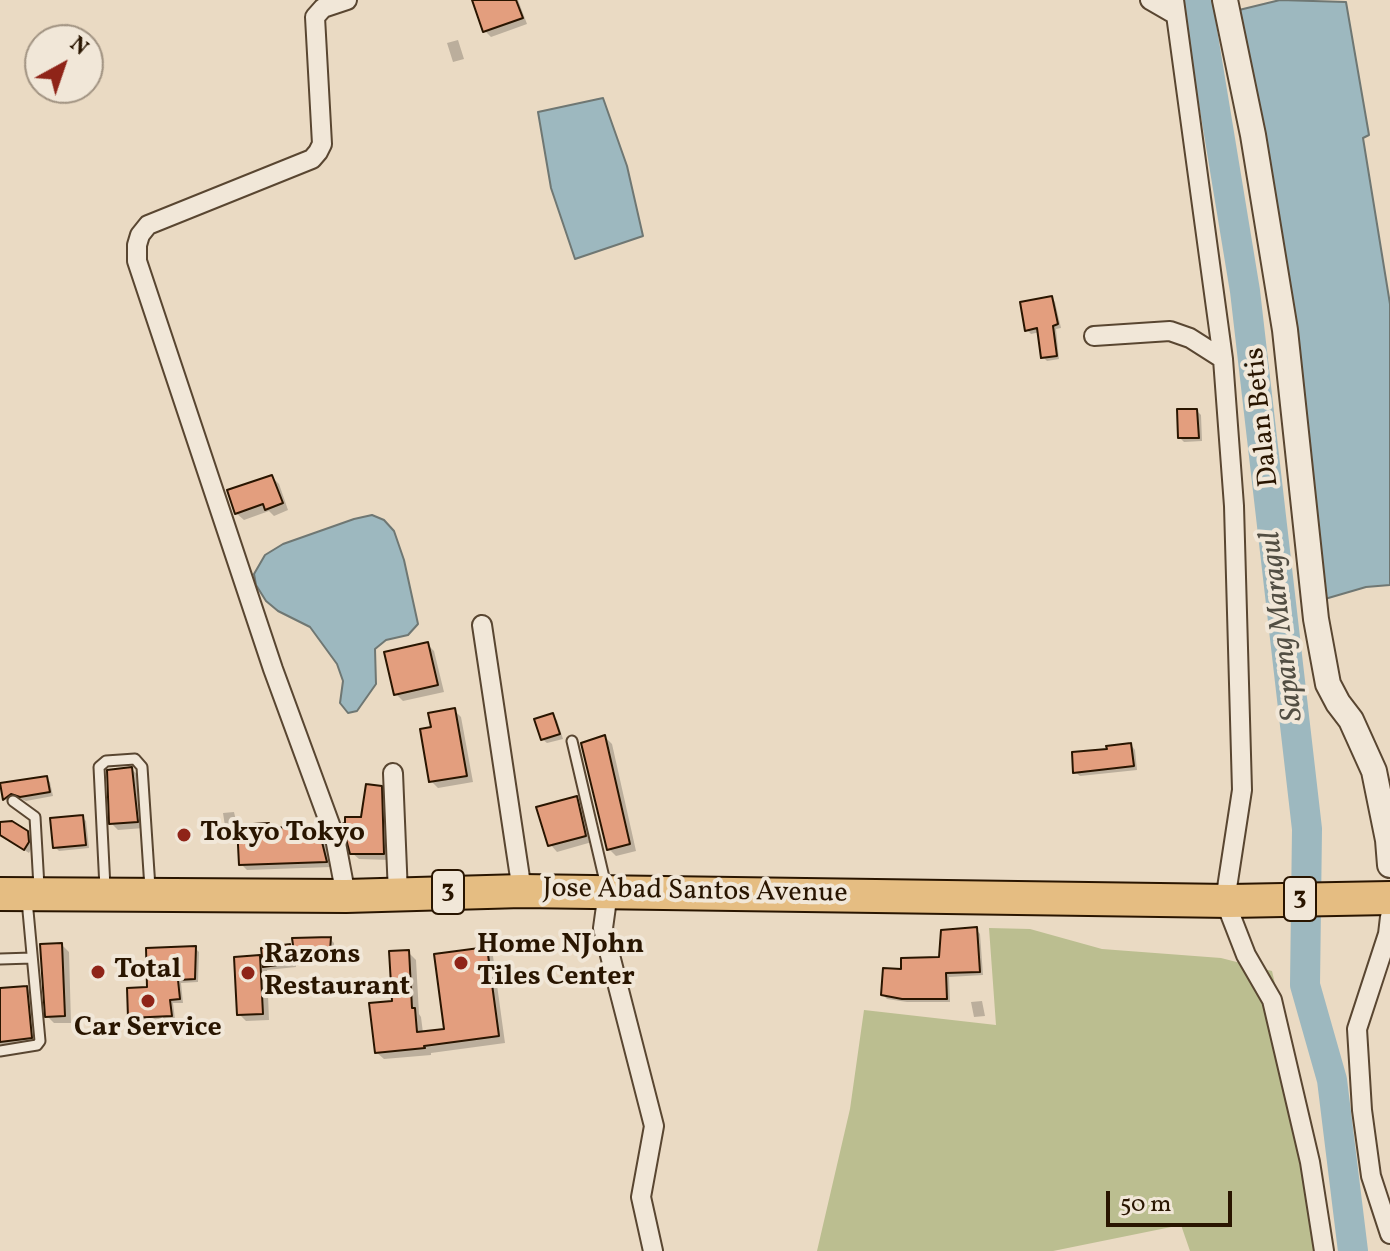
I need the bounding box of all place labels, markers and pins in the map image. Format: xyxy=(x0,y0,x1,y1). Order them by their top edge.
place label: Tokyo Tokyo xyxy=(200,818,365,852)
marker: Tokyo Tokyo xyxy=(175,826,193,844)
place label: Home NJohn Tiles Center xyxy=(477,930,644,996)
place label: Razons Restaurant xyxy=(264,940,410,1006)
marker: Home NJohn Tiles Center xyxy=(452,954,470,972)
place label: Total xyxy=(114,955,181,989)
marker: Total xyxy=(89,963,107,981)
marker: Razons Restaurant xyxy=(239,964,257,982)
marker: Car Service xyxy=(139,992,157,1010)
place label: Car Service xyxy=(74,1013,222,1047)

